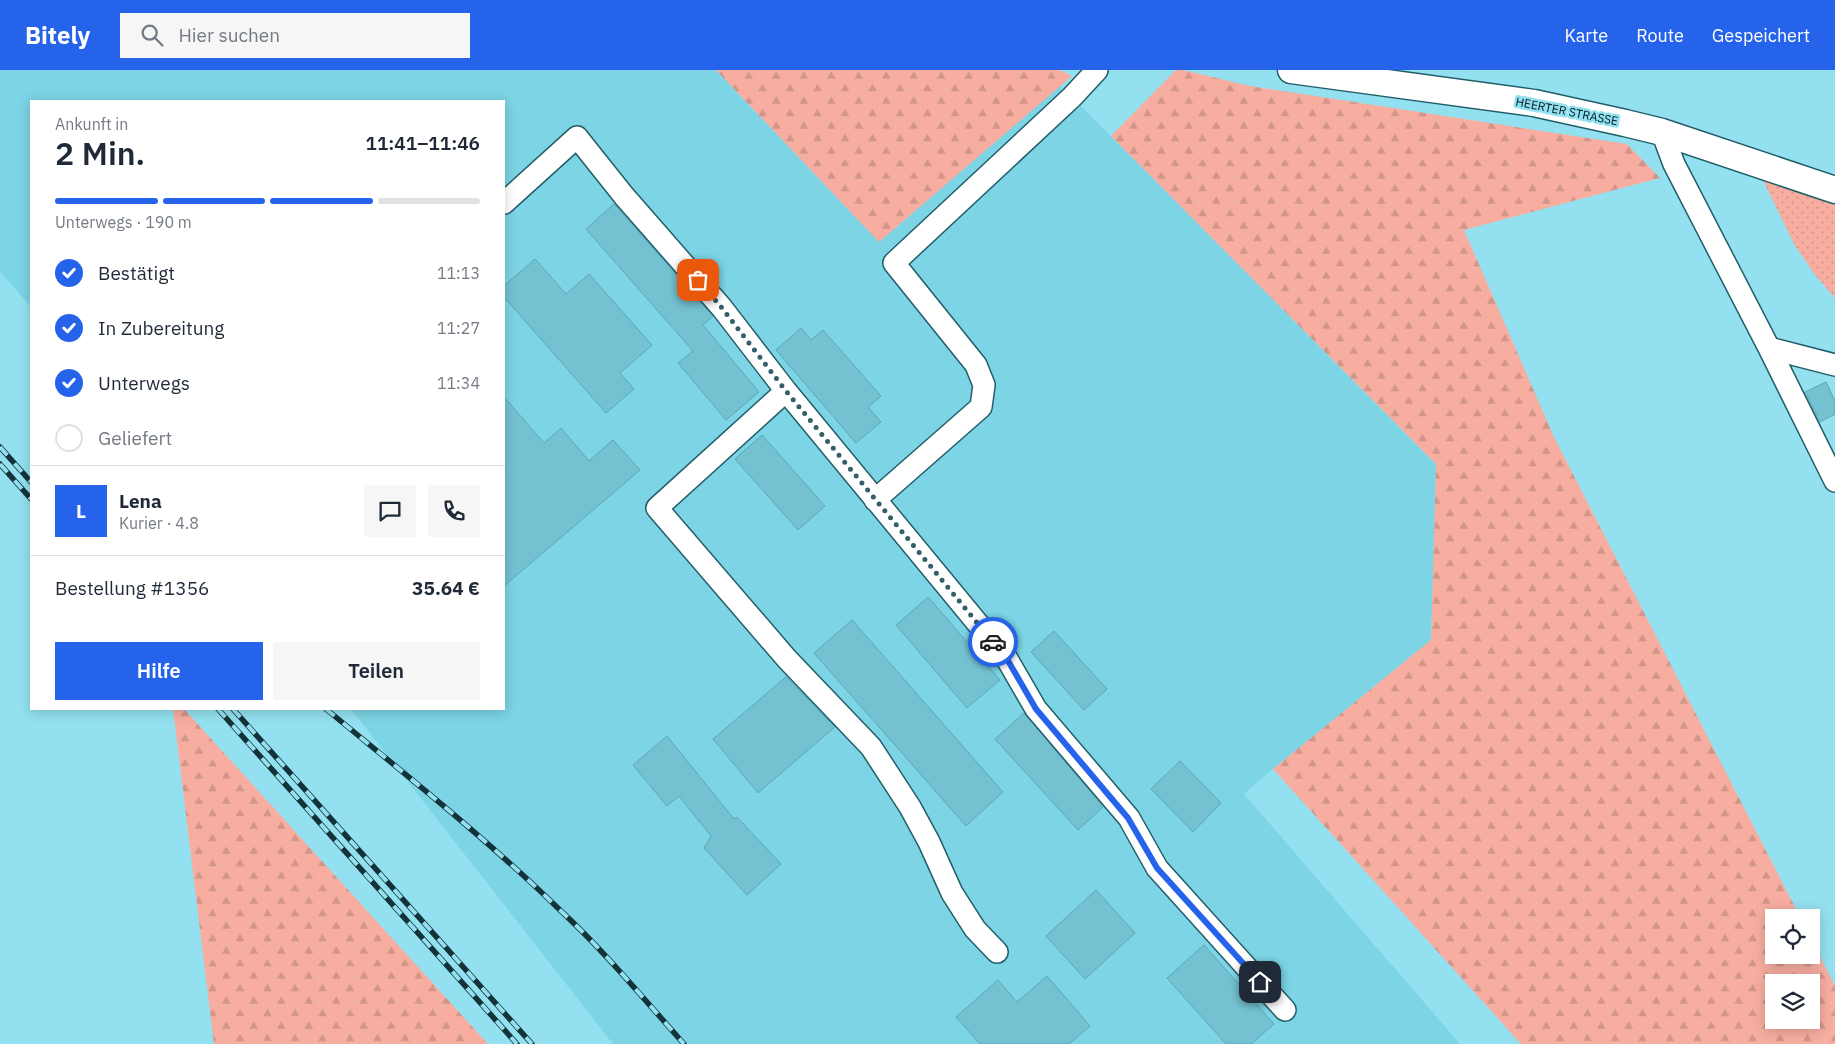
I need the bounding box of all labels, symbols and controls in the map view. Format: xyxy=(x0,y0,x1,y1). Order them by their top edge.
search box xyxy=(120,13,470,58)
text: Bitely xyxy=(25,19,90,51)
icon: search xyxy=(138,21,166,49)
text: Hier suchen xyxy=(178,23,280,47)
text: Karte xyxy=(1565,24,1608,47)
text: Route xyxy=(1636,24,1684,47)
text: Gespeichert xyxy=(1712,24,1810,47)
street label: HEERTER STRASSE xyxy=(1514,94,1620,128)
text: Ankunft in xyxy=(55,114,128,134)
text: 11:41–11:46 xyxy=(366,131,480,155)
text: 2 Min. xyxy=(55,132,145,174)
text: Unterwegs · 190 m xyxy=(55,212,192,232)
icon: check xyxy=(55,259,83,287)
pin xyxy=(677,259,719,301)
text: Bestätigt xyxy=(98,261,175,285)
text: 11:13 xyxy=(437,263,480,283)
icon: bag xyxy=(684,266,712,294)
icon: check xyxy=(55,314,83,342)
text: In Zubereitung xyxy=(98,316,224,340)
text: 11:27 xyxy=(437,318,480,338)
icon: check xyxy=(55,369,83,397)
text: Unterwegs xyxy=(98,371,190,395)
text: 11:34 xyxy=(437,373,480,393)
text: Geliefert xyxy=(98,426,172,450)
button: chat xyxy=(364,485,416,537)
button: phone xyxy=(428,485,480,537)
text: Lena xyxy=(119,489,162,513)
text: L xyxy=(76,499,86,523)
text: Kurier · 4.8 xyxy=(119,513,199,533)
text: Bestellung #1356 xyxy=(55,576,209,600)
text: 35.64 € xyxy=(412,576,480,600)
courier xyxy=(968,617,1018,667)
icon: car xyxy=(979,628,1007,656)
button: Hilfe xyxy=(55,642,263,700)
button: Teilen xyxy=(273,642,480,700)
map controls xyxy=(1765,909,1820,1029)
button: locate xyxy=(1765,909,1820,964)
pin xyxy=(1239,961,1281,1003)
icon: home xyxy=(1246,968,1274,996)
button: layers xyxy=(1765,974,1820,1029)

